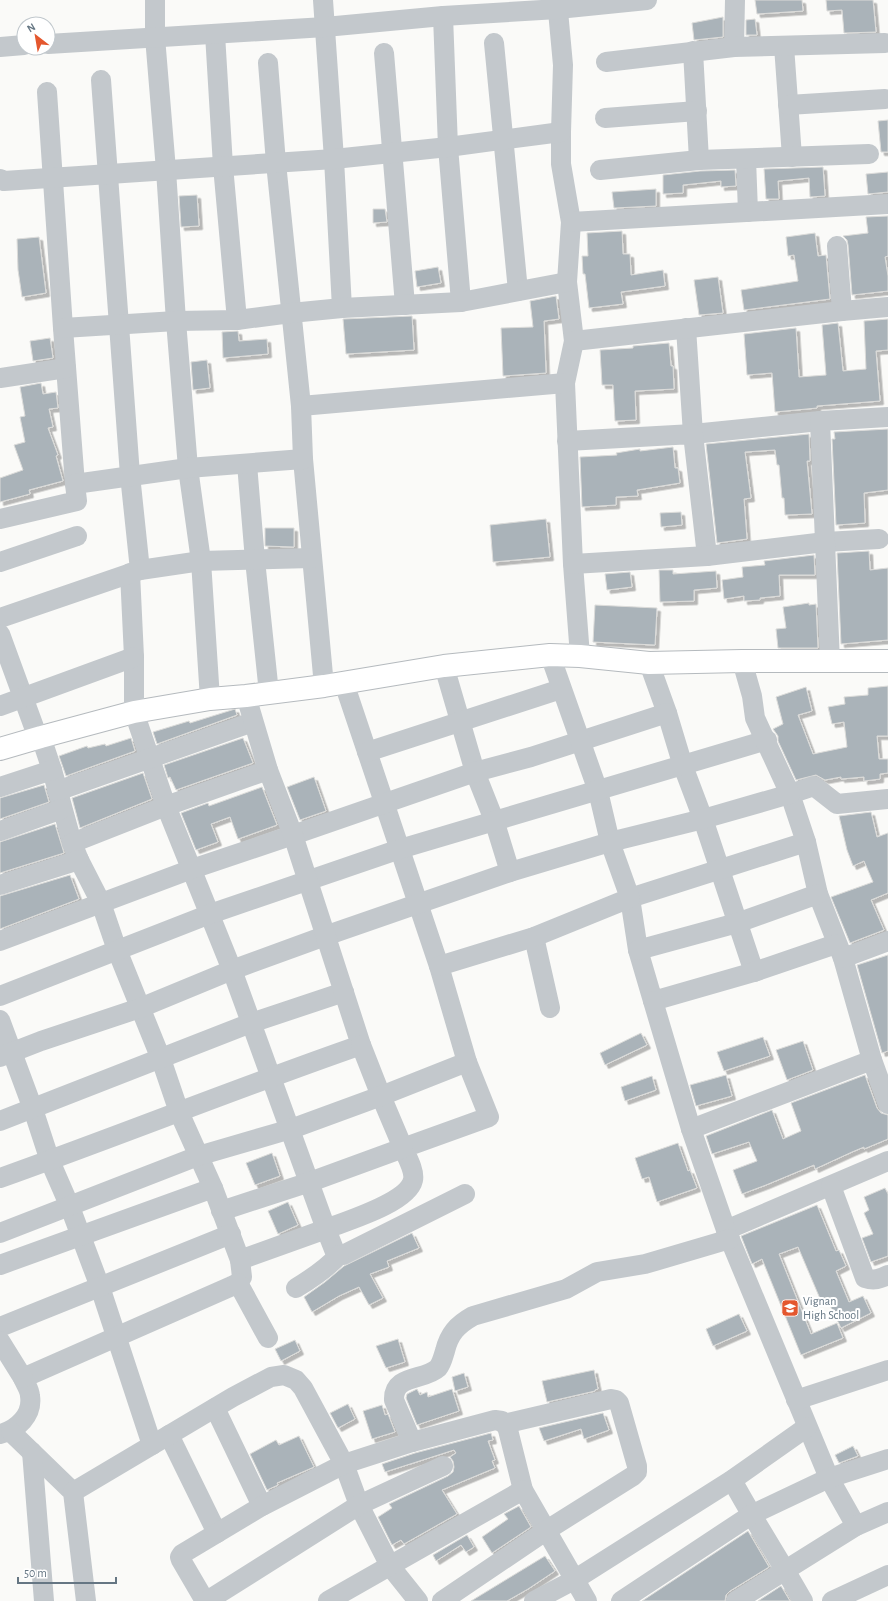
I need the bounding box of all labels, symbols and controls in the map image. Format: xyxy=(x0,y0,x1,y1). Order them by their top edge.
north arrow xyxy=(16,16,56,56)
text: N xyxy=(25,21,37,35)
place label: Vignan High School xyxy=(803,1295,859,1321)
school or university icon: Vignan High School xyxy=(780,1298,800,1318)
scale bar xyxy=(18,1559,116,1585)
text: 50 m xyxy=(24,1567,47,1579)

